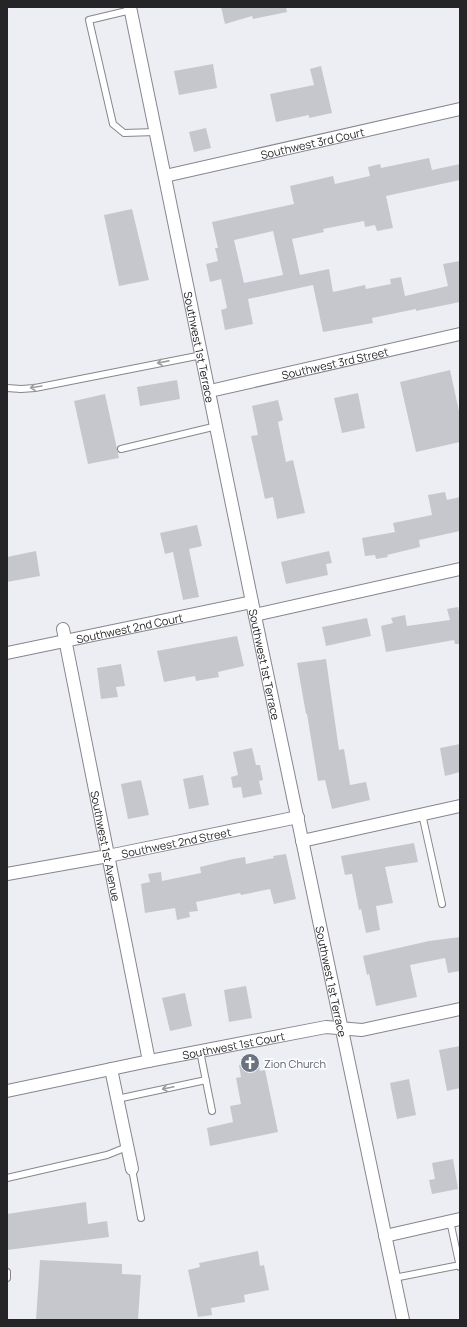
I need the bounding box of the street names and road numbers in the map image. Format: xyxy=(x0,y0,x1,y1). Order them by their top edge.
street label: Southwest 3rd Court xyxy=(259,124,366,162)
street label: Southwest 1st Terrace xyxy=(181,290,218,404)
street label: Southwest 3rd Street xyxy=(280,343,390,382)
street label: Southwest 1st Terrace xyxy=(246,607,284,722)
street label: Southwest 2nd Court xyxy=(75,609,184,646)
street label: Southwest 1st Avenue xyxy=(88,789,125,903)
street label: Southwest 2nd Street xyxy=(120,823,232,861)
street label: Southwest 1st Terrace xyxy=(313,925,351,1039)
street label: Southwest 1st Court xyxy=(181,1028,286,1062)

